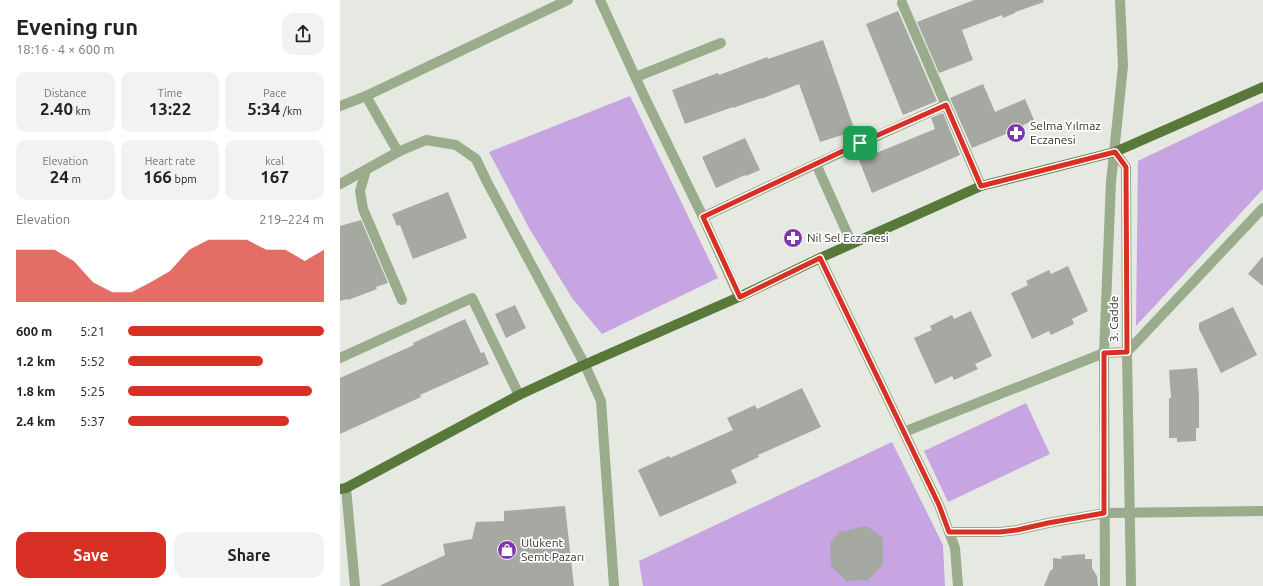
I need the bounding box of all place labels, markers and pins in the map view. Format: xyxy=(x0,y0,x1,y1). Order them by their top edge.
place label: Selma Yılmaz Eczanesi xyxy=(1030,119,1101,146)
pharmacy icon: Selma Yılmaz Eczanesi xyxy=(1005,122,1027,144)
pin xyxy=(843,126,877,160)
pharmacy icon: Nil Sel Eczanesi xyxy=(782,227,804,249)
place label: Nil Sel Eczanesi xyxy=(807,231,889,244)
place label: Ulukent Semt Pazarı xyxy=(521,536,584,563)
shop icon: Ulukent Semt Pazarı xyxy=(496,539,518,561)

